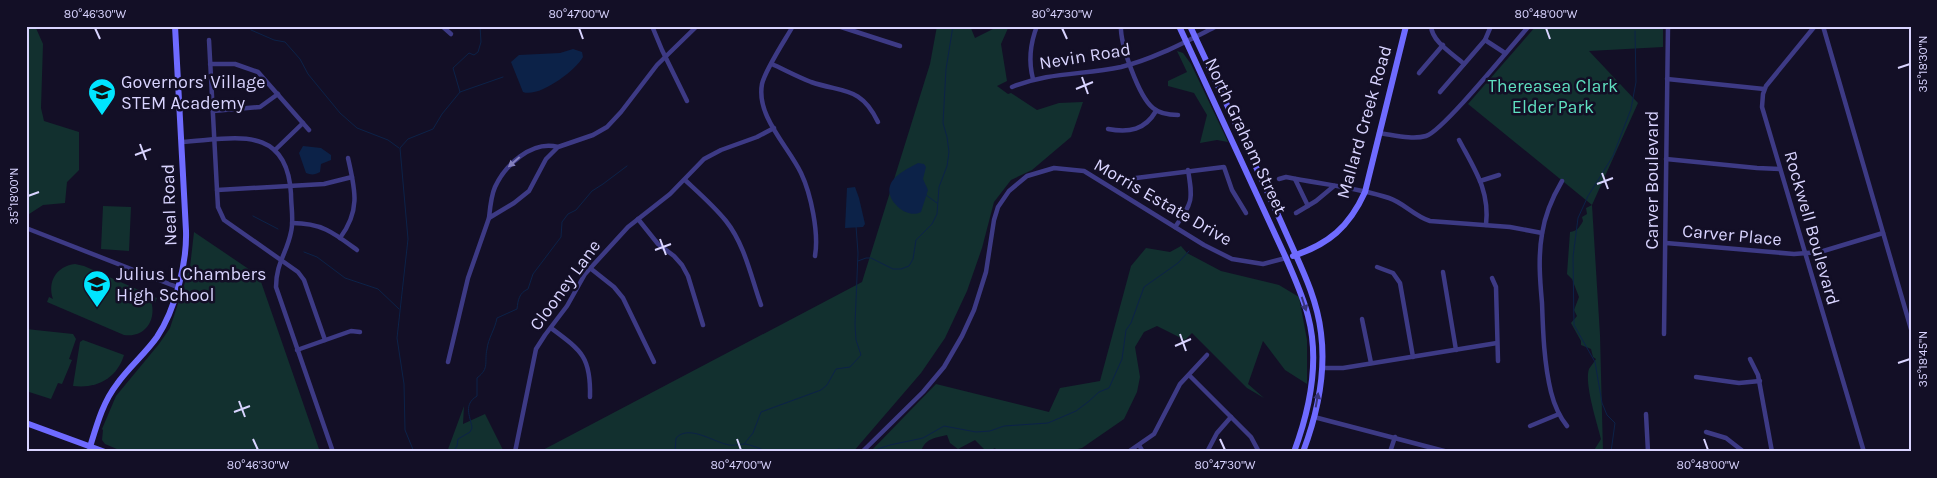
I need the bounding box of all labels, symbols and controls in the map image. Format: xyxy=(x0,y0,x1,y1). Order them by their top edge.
text: 80°46'30"W xyxy=(64,7,126,21)
text: 80°47'00"W xyxy=(548,7,610,21)
text: 80°47'30"W xyxy=(1031,7,1093,21)
text: 80°48'00"W xyxy=(1515,7,1578,21)
text: 35°18'30"N xyxy=(1916,36,1930,92)
street label: Nevin Road xyxy=(1038,38,1132,74)
street label: Mallard Creek Road xyxy=(1332,43,1396,201)
street label: North Graham Street xyxy=(1200,54,1292,218)
place label: Governors' Village STEM Academy xyxy=(121,71,266,114)
park label: Thereasea Clark Elder Park xyxy=(1488,75,1618,118)
school or university icon: Governors' Village STEM Academy xyxy=(87,77,117,116)
street label: Carver Boulevard xyxy=(1641,111,1663,249)
street label: Rockwell Boulevard xyxy=(1779,148,1845,308)
street label: Morris Estate Drive xyxy=(1090,154,1236,250)
one-way arrow xyxy=(508,156,520,168)
street label: Neal Road xyxy=(157,164,181,246)
text: 35°18'00"N xyxy=(7,167,21,225)
street label: Carver Place xyxy=(1681,220,1783,250)
street label: Clooney Lane xyxy=(525,235,605,335)
place label: Julius L Chambers High School xyxy=(116,263,266,306)
school or university icon: Julius L Chambers High School xyxy=(82,269,112,308)
one-way arrow xyxy=(1301,296,1309,311)
text: 35°18'45"N xyxy=(1916,331,1930,387)
one-way arrow xyxy=(1314,391,1322,407)
text: 80°46'30"W xyxy=(227,458,289,472)
text: 80°47'00"W xyxy=(710,458,772,472)
text: 80°47'30"W xyxy=(1194,458,1256,472)
text: 80°48'00"W xyxy=(1677,458,1740,472)

